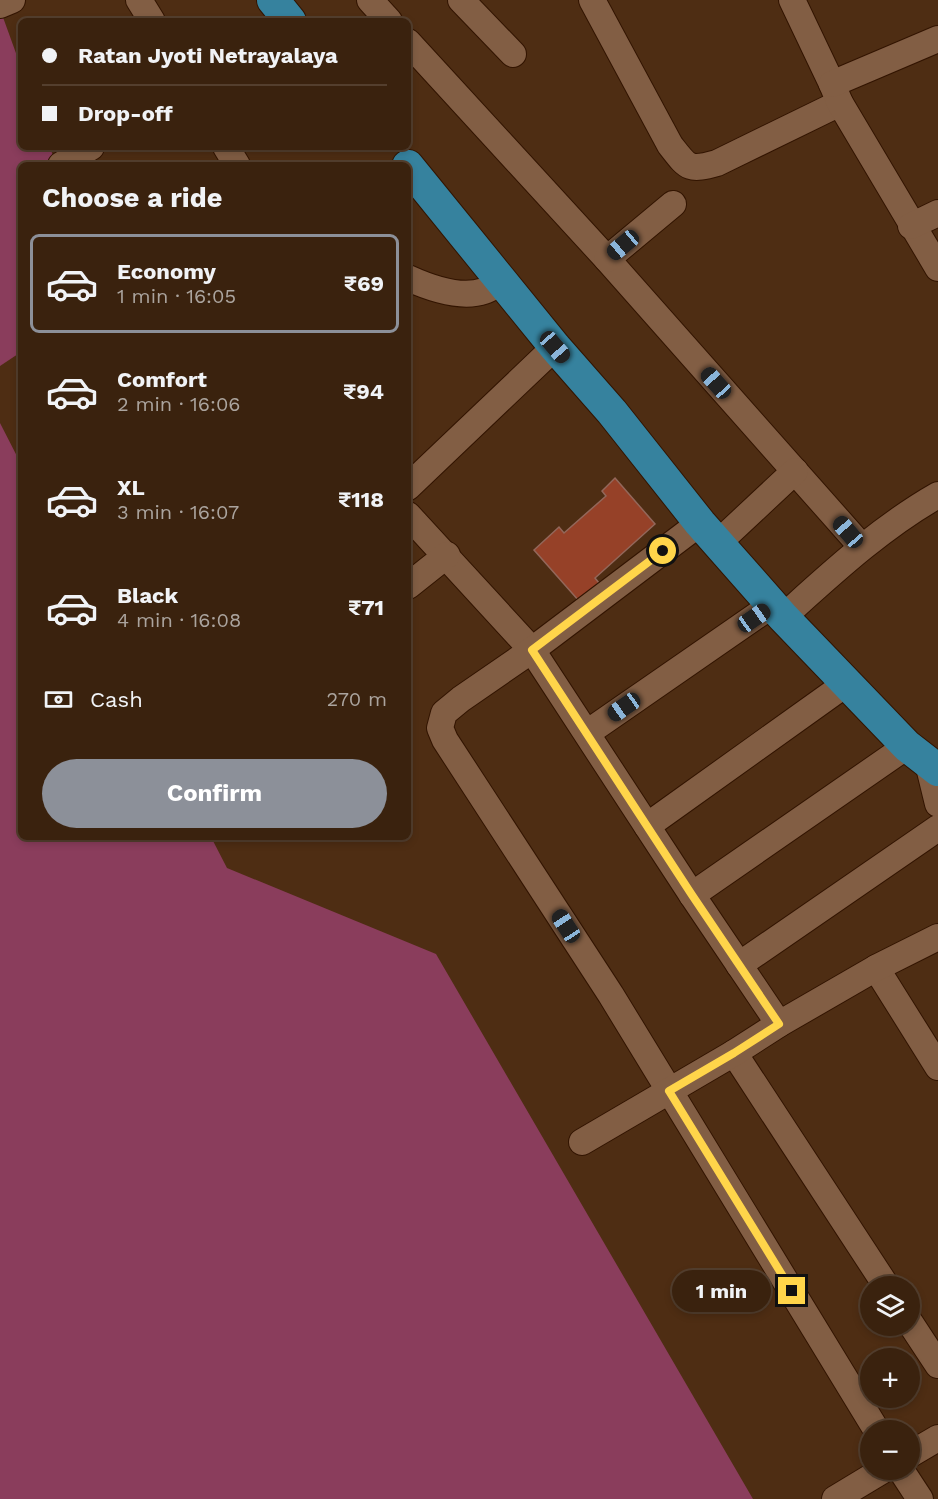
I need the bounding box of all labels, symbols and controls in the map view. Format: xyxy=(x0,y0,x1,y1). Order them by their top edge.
text: Ratan Jyoti Netrayalaya xyxy=(78,43,338,68)
text: Drop-off xyxy=(78,101,173,126)
text: Choose a ride xyxy=(42,182,222,214)
car xyxy=(603,227,643,263)
icon: car xyxy=(45,257,99,311)
text: Economy xyxy=(117,259,216,284)
text: ₹69 xyxy=(344,271,384,296)
text: 1 min · 16:05 xyxy=(117,284,236,308)
car xyxy=(536,328,574,366)
car xyxy=(697,364,735,402)
icon: car xyxy=(45,365,99,419)
text: Comfort xyxy=(117,367,207,392)
text: ₹94 xyxy=(343,379,384,404)
text: 2 min · 16:06 xyxy=(117,392,240,416)
icon: car xyxy=(45,473,99,527)
text: XL xyxy=(117,475,145,500)
text: ₹118 xyxy=(338,487,384,512)
text: 3 min · 16:07 xyxy=(117,500,239,524)
car xyxy=(829,513,867,551)
route start xyxy=(649,537,676,564)
icon: car xyxy=(45,581,99,635)
text: Black xyxy=(117,583,178,608)
text: ₹71 xyxy=(348,595,384,620)
car xyxy=(734,600,774,636)
text: 4 min · 16:08 xyxy=(117,608,241,632)
icon: cash xyxy=(42,683,75,716)
text: Cash xyxy=(90,687,143,712)
text: 270 m xyxy=(327,687,387,711)
car xyxy=(604,689,644,725)
button: Confirm xyxy=(42,759,387,828)
car xyxy=(549,906,583,946)
callout: 1 min xyxy=(672,1270,771,1312)
map controls xyxy=(860,1276,920,1480)
button: layers xyxy=(860,1276,920,1336)
route end xyxy=(778,1277,805,1304)
text: 1 min xyxy=(696,1279,747,1303)
button: + xyxy=(860,1348,920,1408)
button: − xyxy=(860,1420,920,1480)

